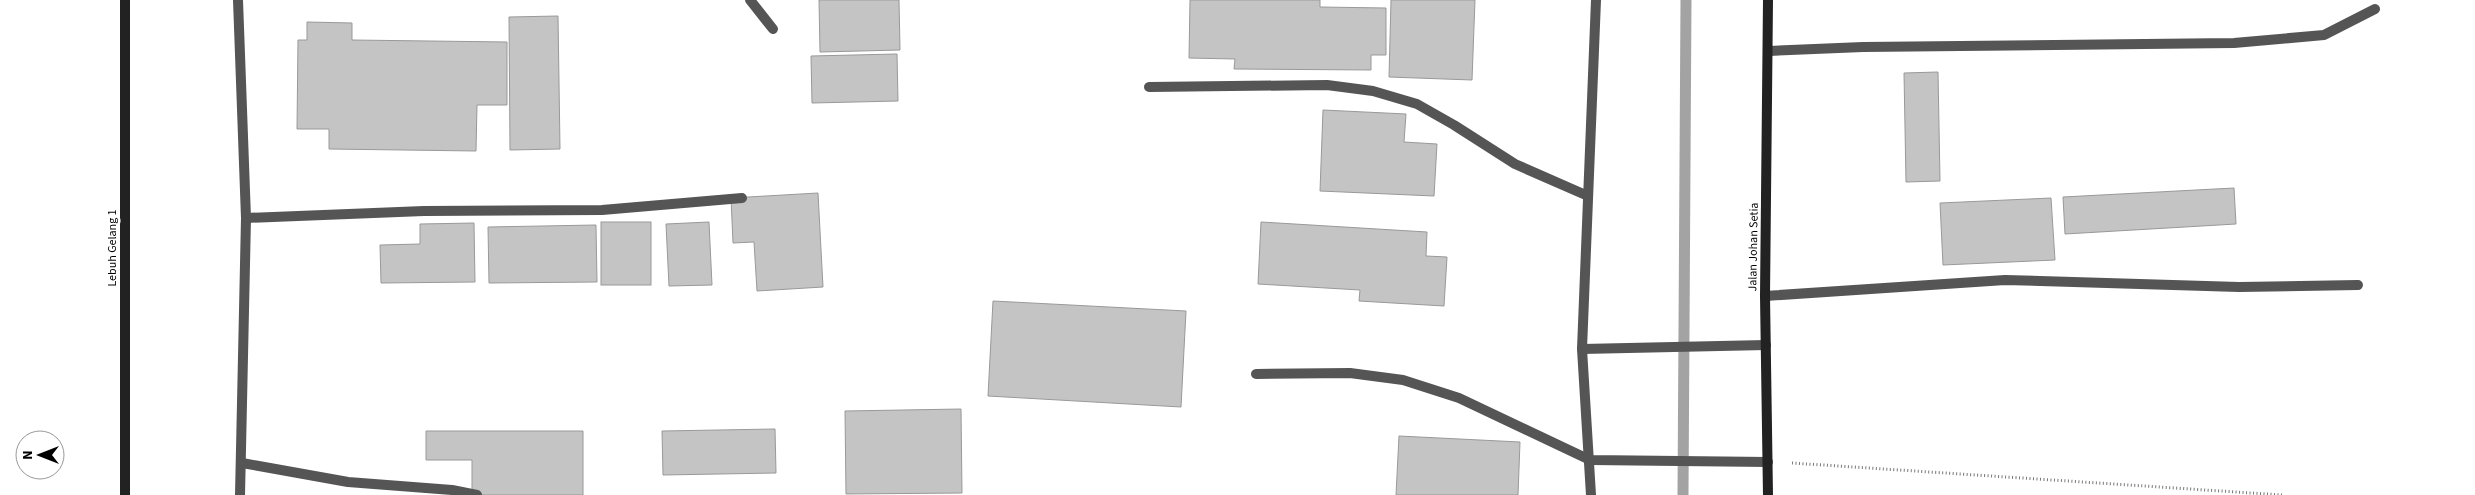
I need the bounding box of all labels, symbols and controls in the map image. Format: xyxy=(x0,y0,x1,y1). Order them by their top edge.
street label: Jalan Johan Setia xyxy=(1744,202,1763,292)
street label: Lebuh Gelang 1 xyxy=(104,209,121,287)
north arrow xyxy=(15,430,65,480)
text: N xyxy=(18,450,38,460)

